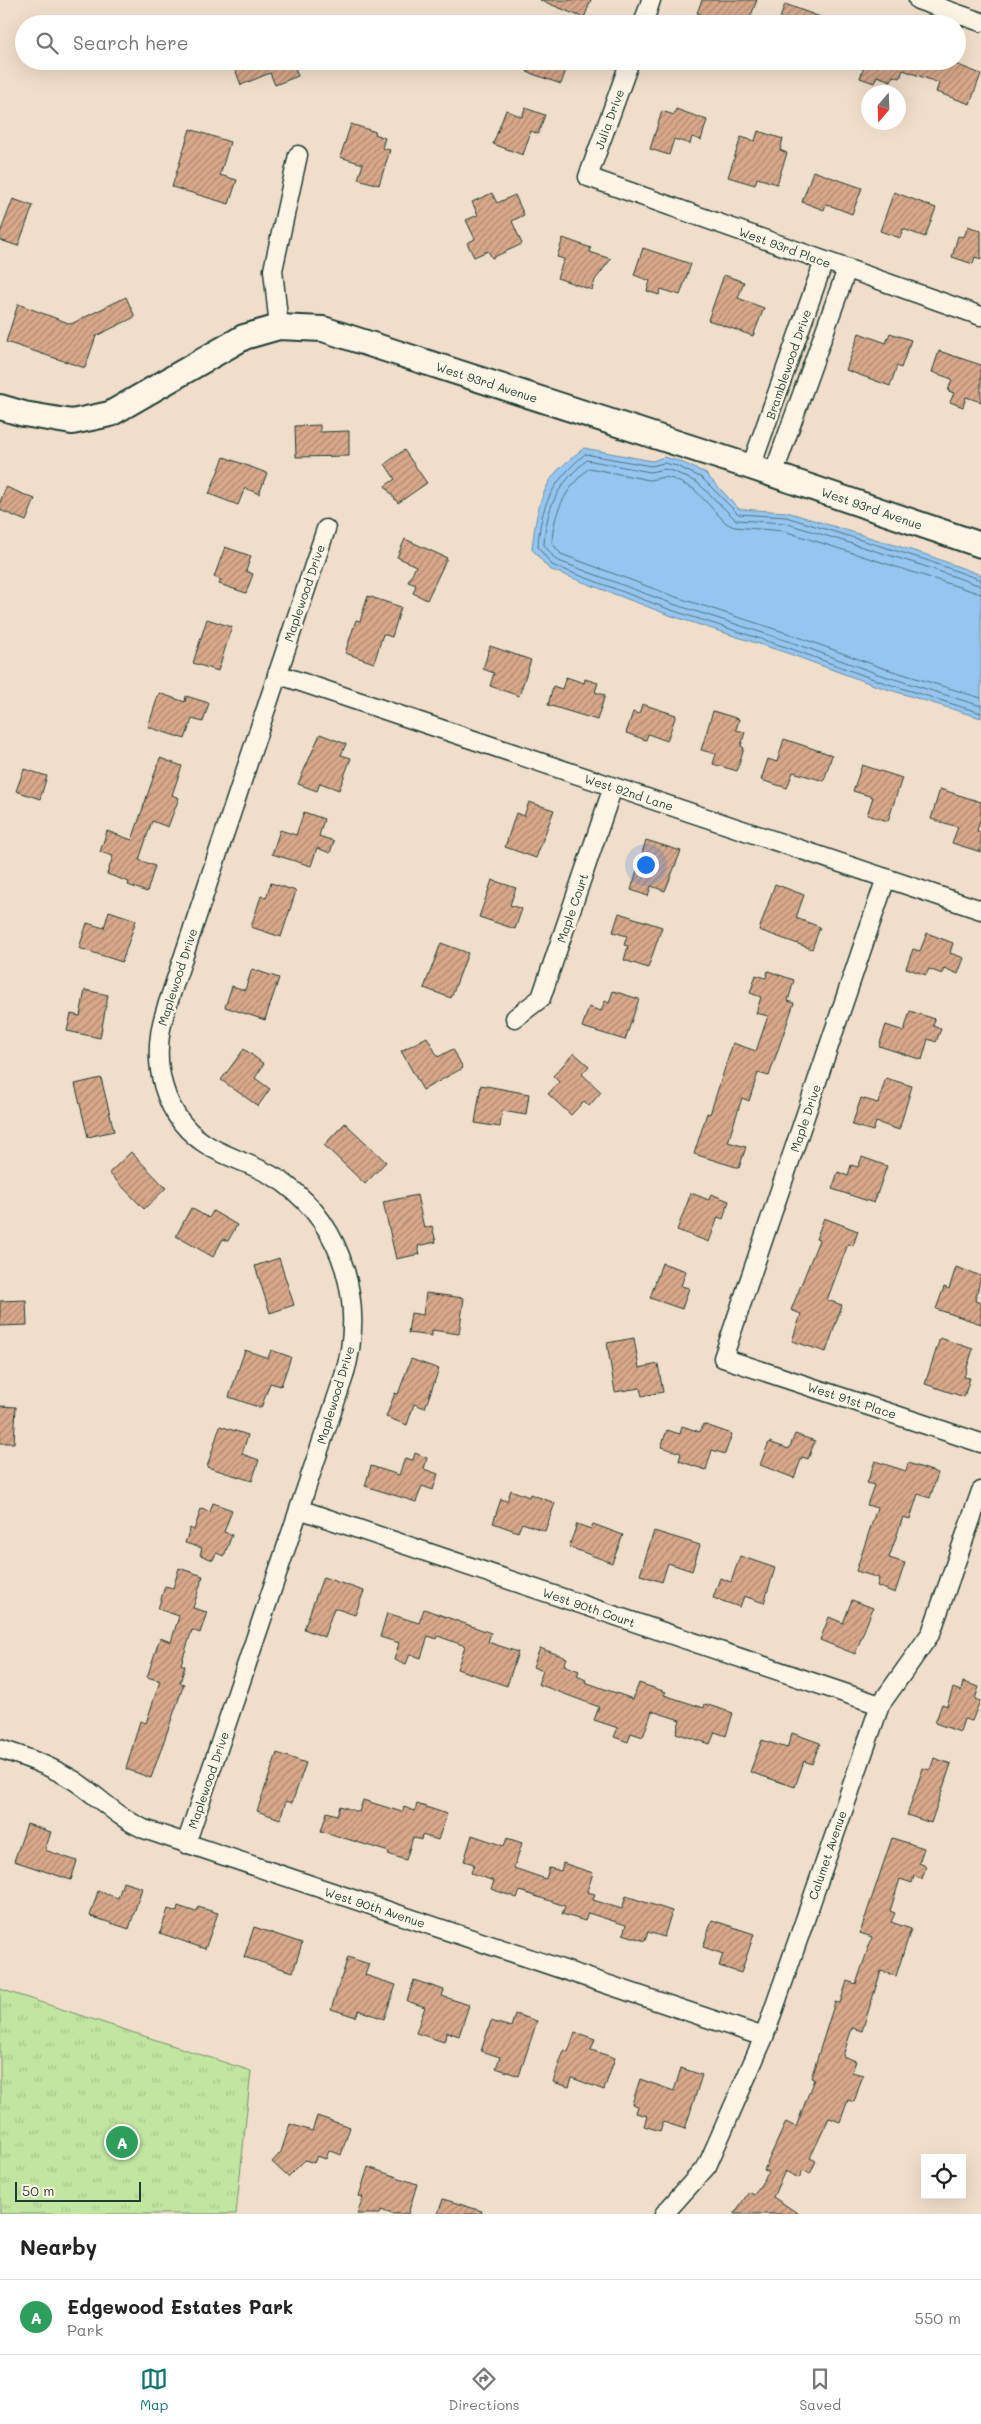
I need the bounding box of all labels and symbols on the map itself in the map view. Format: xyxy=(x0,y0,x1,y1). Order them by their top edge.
north arrow xyxy=(861,85,906,130)
street label: Julia Drive xyxy=(591,87,627,151)
street label: West 93rd Place xyxy=(737,223,833,271)
street label: Bramblewood Drive xyxy=(762,307,814,421)
street label: West 93rd Avenue xyxy=(434,358,540,406)
street label: West 93rd Avenue xyxy=(819,483,925,533)
street label: Maplewood Drive xyxy=(280,542,328,644)
street label: West 92nd Lane xyxy=(582,770,676,814)
your location xyxy=(633,852,659,878)
street label: Maple Court xyxy=(553,871,591,945)
street label: Maplewood Drive xyxy=(154,926,200,1028)
street label: Maple Drive xyxy=(786,1082,824,1154)
street label: Maplewood Drive xyxy=(312,1344,358,1446)
street label: West 91st Place xyxy=(805,1378,899,1422)
street label: West 90th Court xyxy=(541,1584,637,1630)
street label: Maplewood Drive xyxy=(184,1729,232,1831)
street label: Calumet Avenue xyxy=(804,1808,850,1902)
street label: West 90th Avenue xyxy=(323,1883,427,1931)
pin: A xyxy=(106,2123,138,2161)
scale bar xyxy=(15,2179,141,2202)

